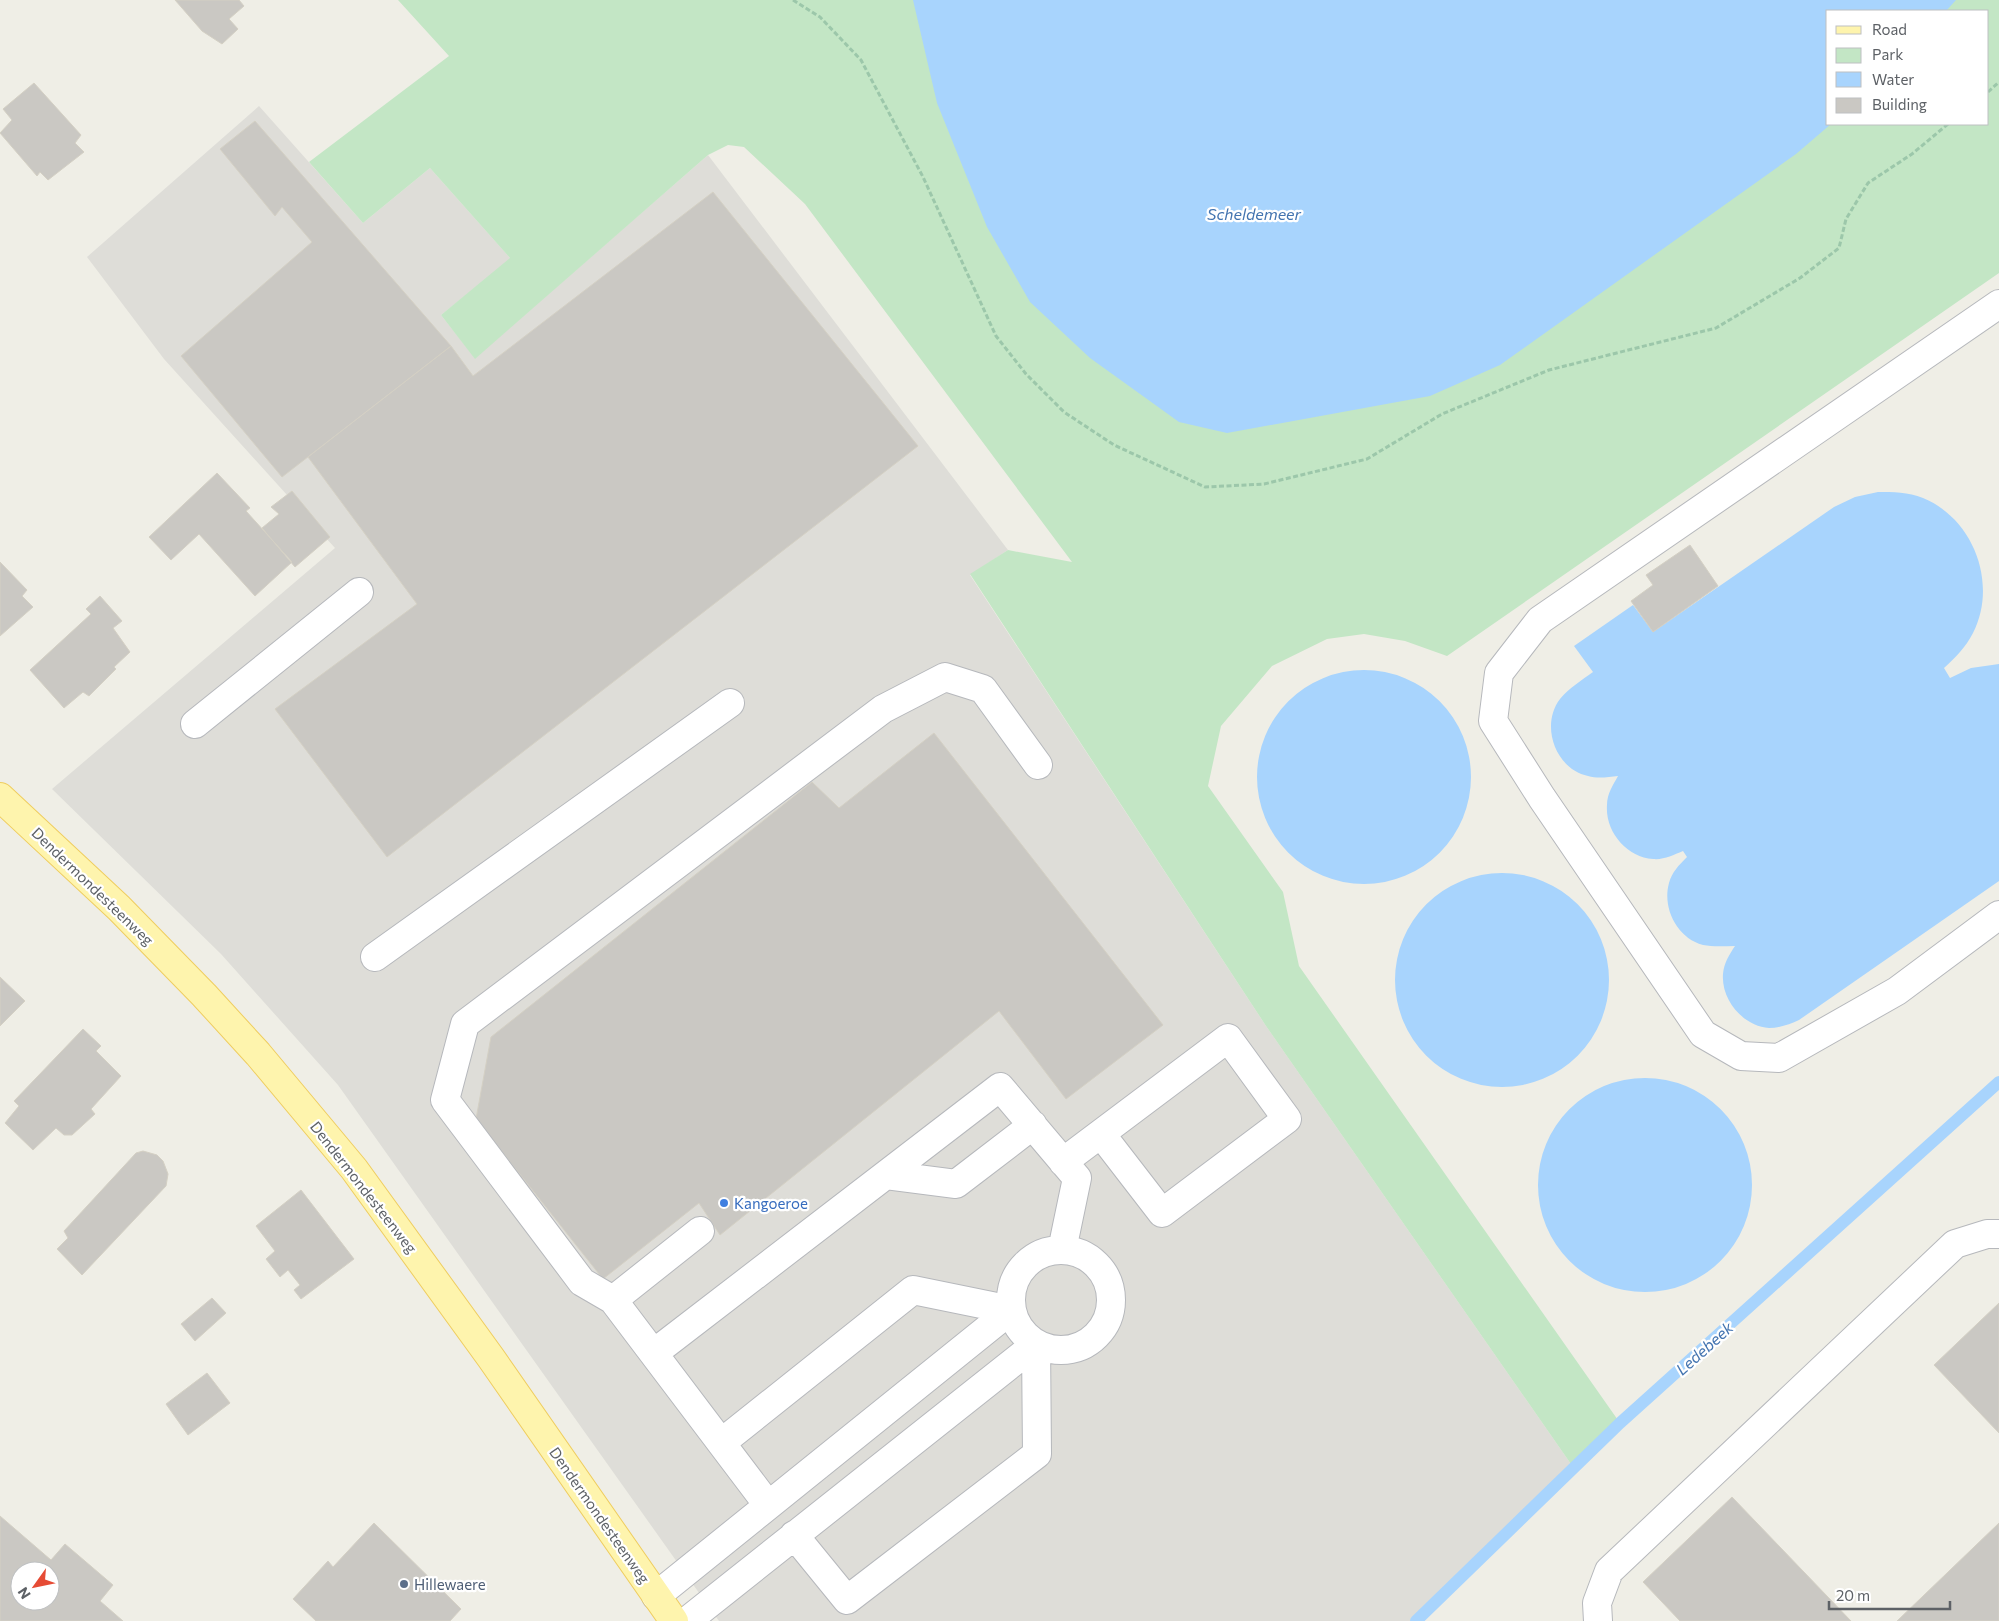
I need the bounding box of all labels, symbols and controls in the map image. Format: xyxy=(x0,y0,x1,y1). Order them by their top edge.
legend xyxy=(1826,10,1989,125)
text: Road xyxy=(1872,20,1907,38)
text: Park xyxy=(1872,45,1903,63)
text: Water xyxy=(1872,70,1914,88)
text: Building xyxy=(1872,95,1927,113)
water label: Scheldemeer xyxy=(1207,204,1302,223)
street label: Dendermondesteenweg xyxy=(28,823,158,949)
street label: Dendermondesteenweg xyxy=(307,1118,421,1256)
place label: Kangoeroe xyxy=(734,1194,808,1212)
marker: Kangoeroe xyxy=(718,1197,730,1209)
water label: Ledebeek xyxy=(1672,1317,1737,1379)
street label: Dendermondesteenweg xyxy=(546,1443,654,1587)
north arrow xyxy=(10,1561,60,1611)
place label: Hillewaere xyxy=(414,1575,486,1593)
marker: Hillewaere xyxy=(398,1578,410,1590)
scale bar xyxy=(1829,1578,1950,1610)
text: N xyxy=(14,1584,34,1602)
text: 20 m xyxy=(1836,1586,1870,1604)

